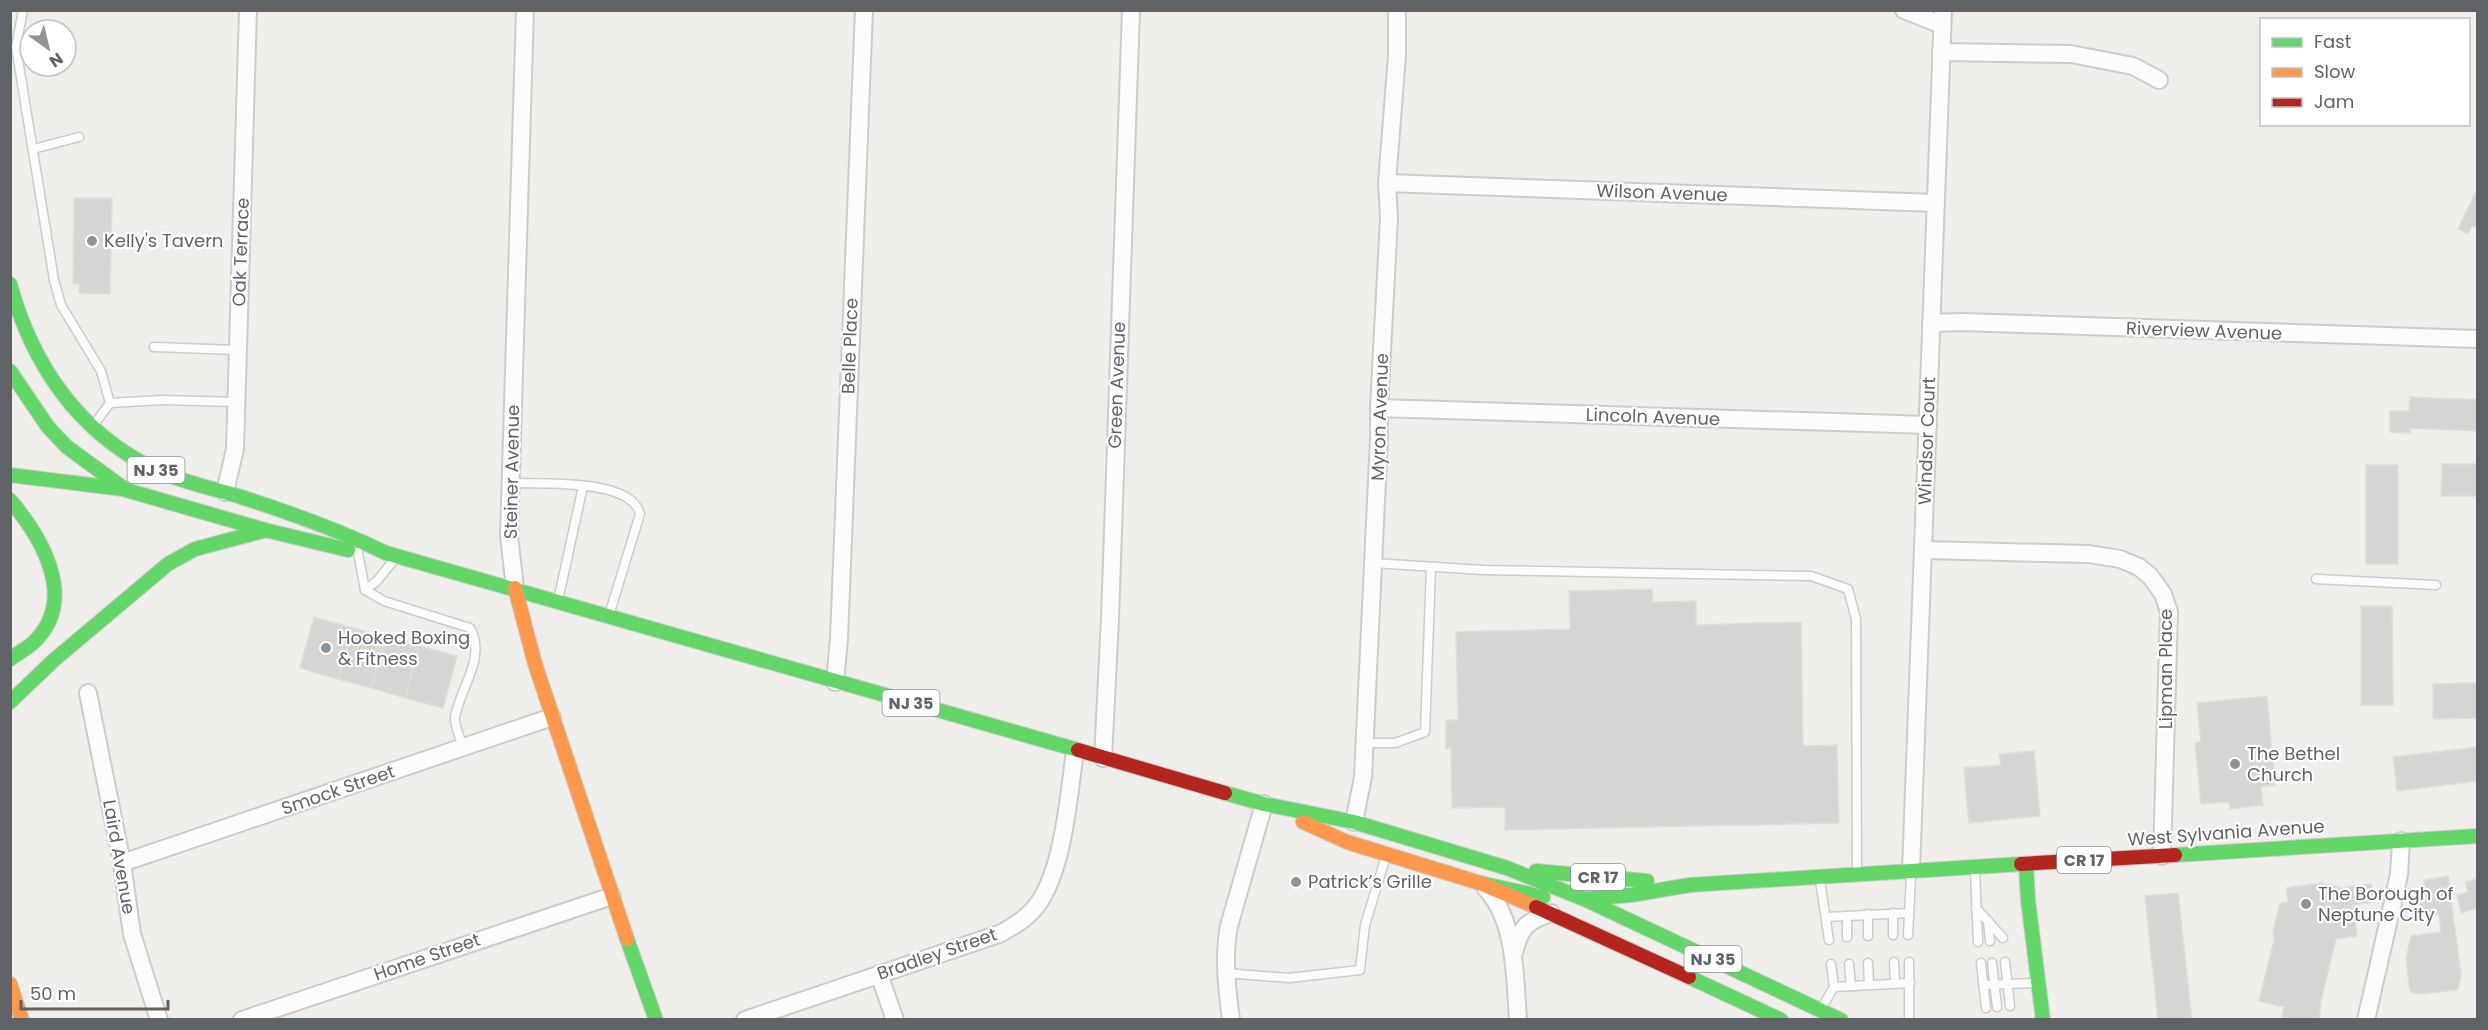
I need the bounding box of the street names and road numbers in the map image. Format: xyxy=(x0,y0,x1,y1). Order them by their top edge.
street label: Wilson Avenue xyxy=(1596,178,1728,207)
street label: Oak Terrace xyxy=(226,197,255,307)
street label: Belle Place xyxy=(835,298,864,394)
street label: Riverview Avenue xyxy=(2126,315,2282,346)
street label: Green Avenue xyxy=(1102,321,1131,449)
street label: Myron Avenue xyxy=(1365,353,1394,481)
street label: Windsor Court xyxy=(1912,376,1941,506)
street label: Lincoln Avenue xyxy=(1585,402,1721,431)
street label: Steiner Avenue xyxy=(498,405,525,539)
road number: NJ 35 xyxy=(128,457,184,483)
street label: Lipman Place xyxy=(2153,609,2178,729)
road number: NJ 35 xyxy=(882,690,940,716)
street label: Smock Street xyxy=(278,758,398,821)
street label: Laird Avenue xyxy=(97,798,142,916)
street label: West Sylvania Avenue xyxy=(2127,813,2325,852)
road number: CR 17 xyxy=(2057,847,2111,873)
road number: CR 17 xyxy=(1571,864,1625,890)
street label: Bradley Street xyxy=(874,921,1000,986)
street label: Home Street xyxy=(370,927,483,986)
road number: NJ 35 xyxy=(1684,946,1742,972)

